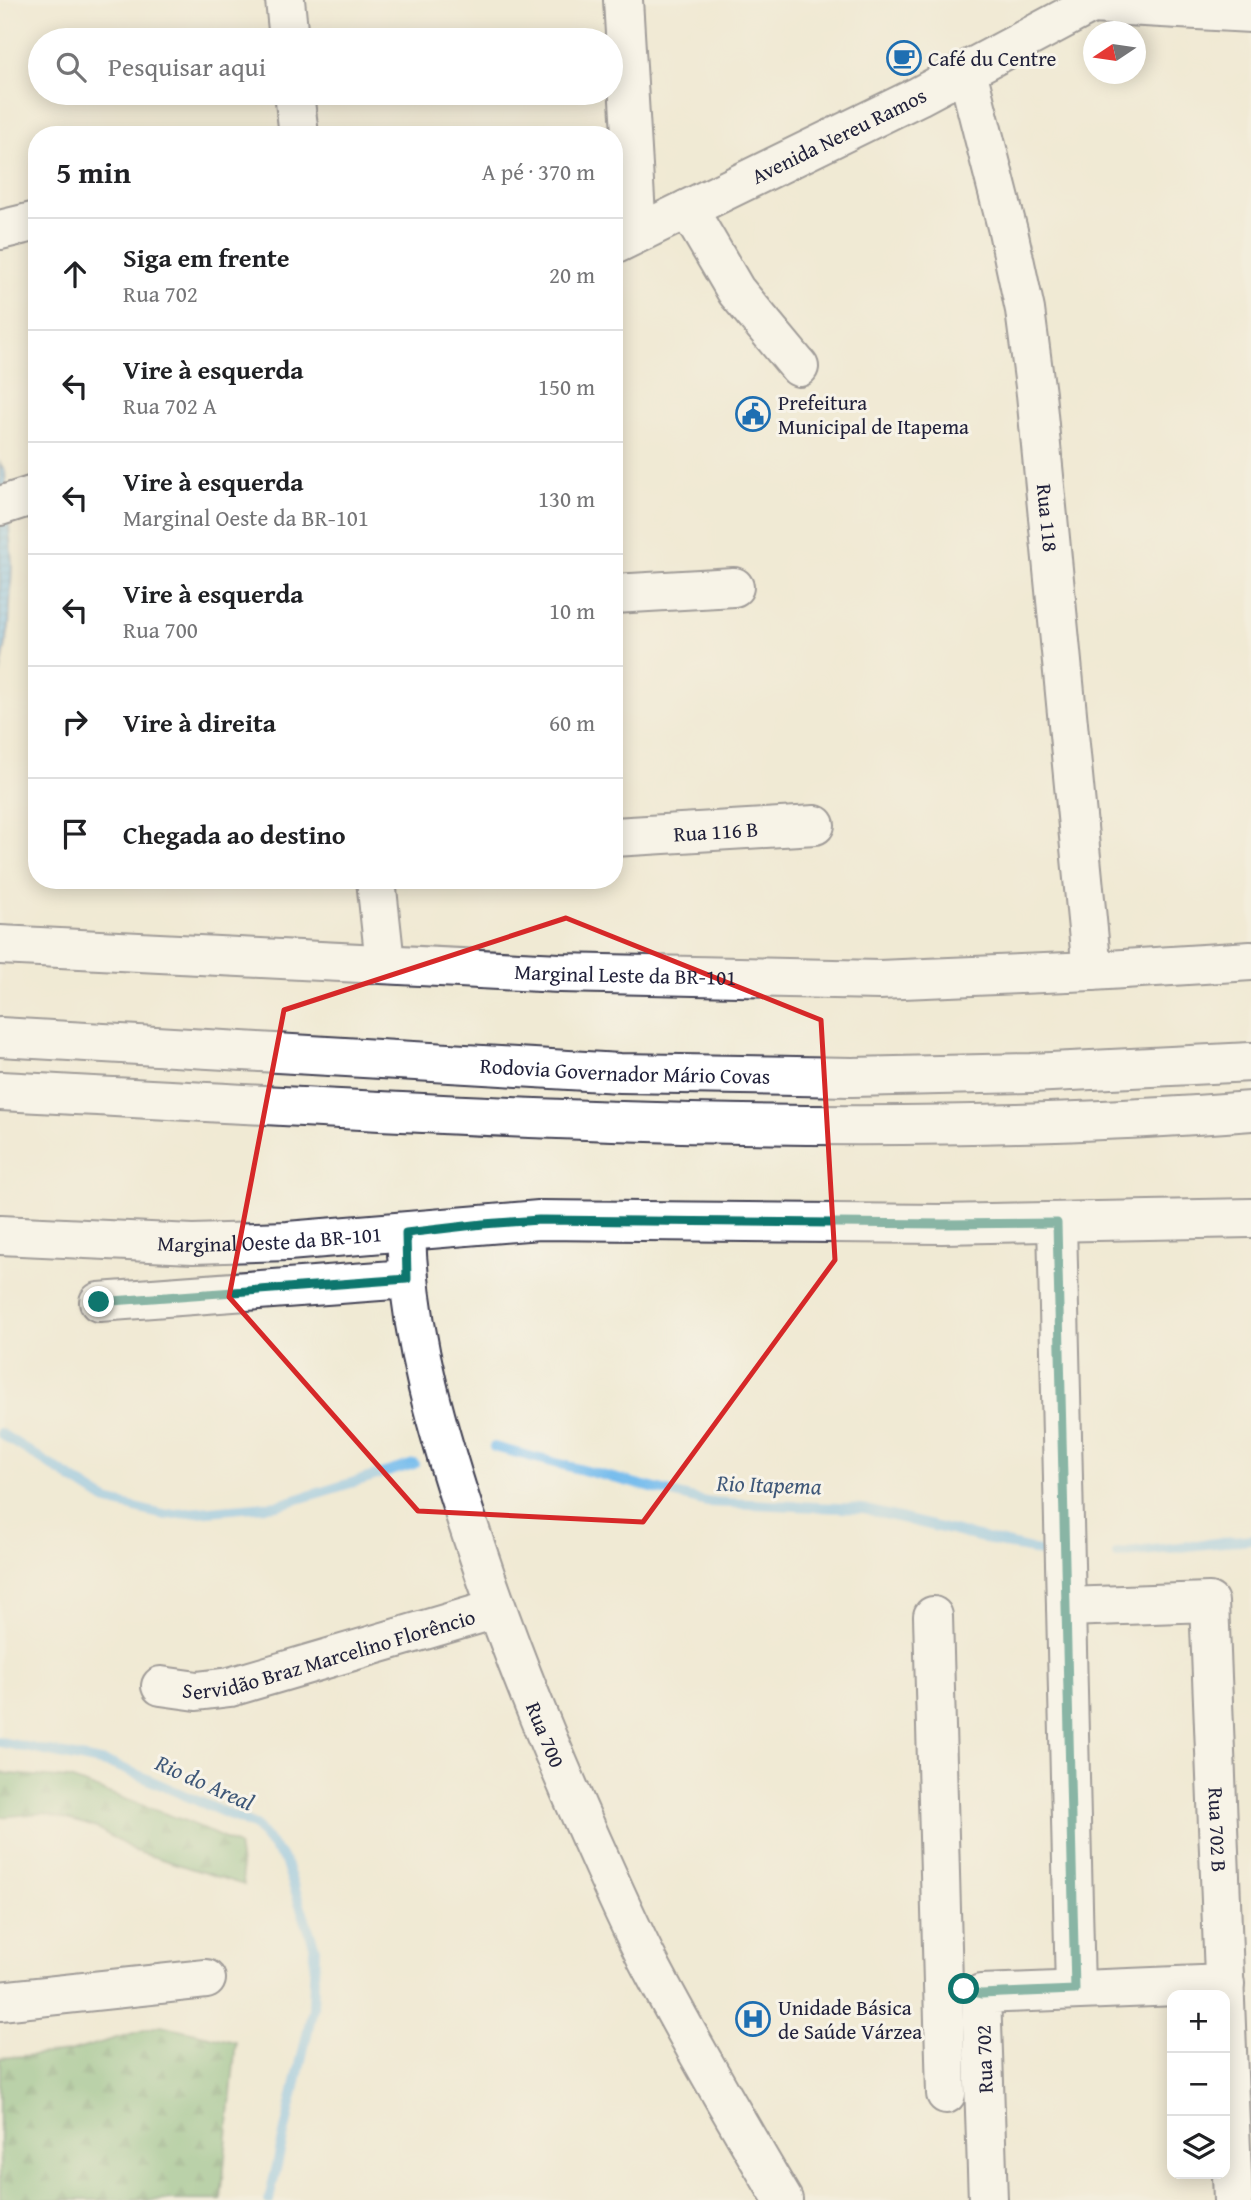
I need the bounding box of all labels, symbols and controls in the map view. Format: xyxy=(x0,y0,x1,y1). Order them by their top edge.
north arrow xyxy=(1083,21,1146,84)
search box xyxy=(28,28,623,105)
cafe icon: Café du Centre xyxy=(885,39,923,77)
place label: Café du Centre xyxy=(928,43,1057,74)
text: Pesquisar aqui xyxy=(108,47,266,86)
icon: search xyxy=(52,48,90,86)
street label: Avenida Nereu Ramos xyxy=(746,79,932,191)
text: 5 min xyxy=(56,150,131,194)
text: A pé · 370 m xyxy=(482,155,595,188)
text: Siga em frente xyxy=(123,238,290,277)
icon: ahead xyxy=(56,255,94,293)
text: 20 m xyxy=(549,258,595,291)
text: Rua 702 xyxy=(123,277,198,310)
text: Vire à esquerda xyxy=(123,350,304,389)
icon: left xyxy=(56,367,94,405)
text: 150 m xyxy=(538,370,595,403)
place label: Prefeitura Municipal de Itapema xyxy=(778,387,969,442)
text: Rua 702 A xyxy=(123,389,217,422)
public building icon: Prefeitura Municipal de Itapema xyxy=(734,395,772,433)
text: Vire à esquerda xyxy=(123,462,304,501)
icon: left xyxy=(56,479,94,517)
text: 130 m xyxy=(538,482,595,515)
street label: Rua 118 xyxy=(1029,482,1067,553)
text: Marginal Oeste da BR-101 xyxy=(123,501,369,534)
text: Vire à esquerda xyxy=(123,574,304,613)
icon: left xyxy=(56,591,94,629)
text: 10 m xyxy=(549,594,595,627)
text: Rua 700 xyxy=(123,613,198,646)
icon: right xyxy=(56,703,94,741)
text: Vire à direita xyxy=(123,703,276,742)
text: 60 m xyxy=(549,706,595,739)
street label: Rua 116 B xyxy=(673,813,759,849)
icon: arrive xyxy=(56,815,94,853)
text: Chegada ao destino xyxy=(123,815,346,854)
street label: Marginal Leste da BR-101 xyxy=(514,955,737,992)
street label: Rodovia Governador Mário Covas xyxy=(479,1049,770,1091)
street label: Marginal Oeste da BR-101 xyxy=(157,1218,383,1260)
route end xyxy=(83,1286,114,1317)
water label: Rio Itapema xyxy=(715,1466,823,1502)
street label: Servidão Braz Marcelino Florêncio xyxy=(180,1600,479,1707)
street label: Rua 700 xyxy=(519,1697,573,1772)
water label: Rio do Areal xyxy=(149,1745,260,1819)
street label: Rua 702 B xyxy=(1201,1787,1235,1873)
route start xyxy=(948,1973,979,2004)
map controls xyxy=(1167,1990,1230,2179)
button: + xyxy=(1167,1990,1230,2053)
place label: Unidade Básica de Saúde Várzea xyxy=(778,1992,922,2047)
hospital icon: Unidade Básica de Saúde Várzea xyxy=(734,2000,772,2038)
street label: Rua 702 xyxy=(967,2024,1001,2094)
button: − xyxy=(1167,2053,1230,2116)
button: layers xyxy=(1167,2116,1230,2179)

